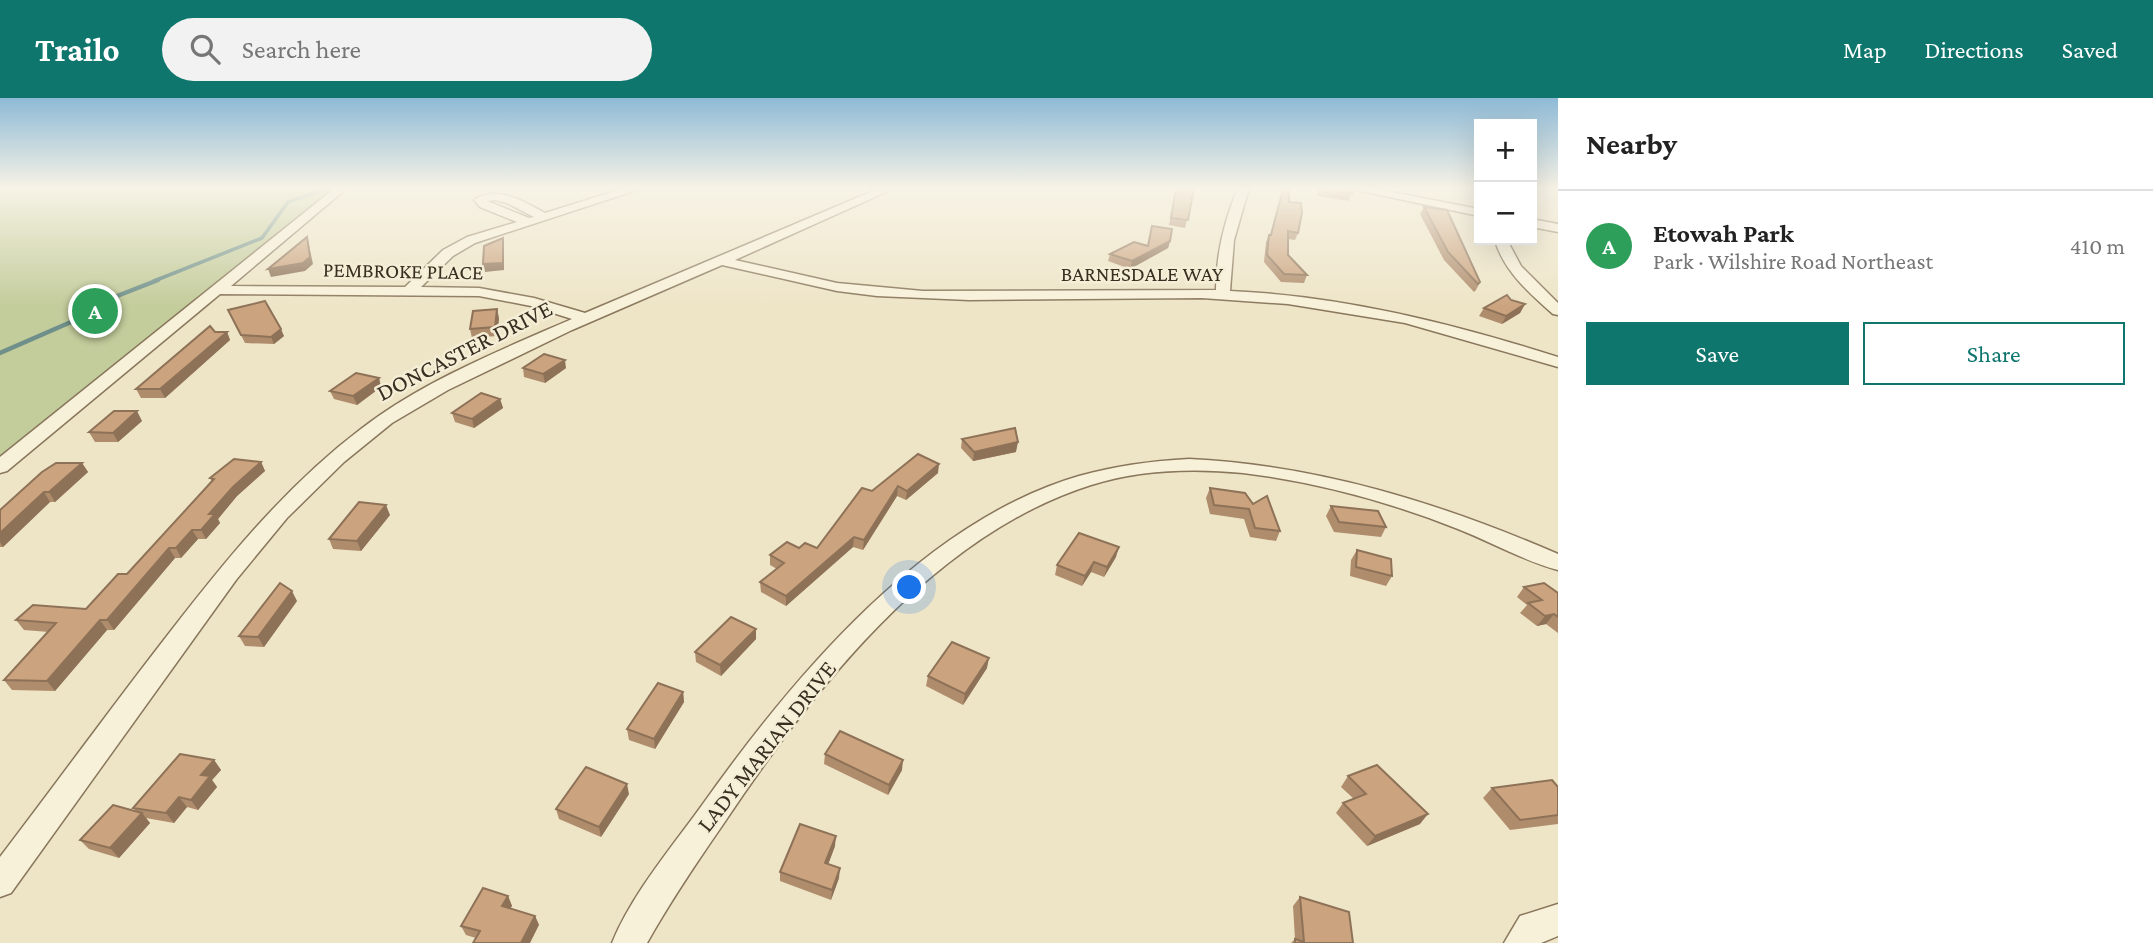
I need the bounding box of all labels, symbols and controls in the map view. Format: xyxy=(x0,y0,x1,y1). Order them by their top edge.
search box xyxy=(162,18,652,81)
icon: search xyxy=(186,30,224,68)
text: Trailo xyxy=(35,31,120,68)
text: Search here xyxy=(242,35,361,64)
text: Map xyxy=(1843,36,1887,63)
text: Directions xyxy=(1925,36,2024,63)
text: Saved xyxy=(2062,36,2118,63)
map controls xyxy=(1474,119,1537,245)
button: + xyxy=(1474,119,1537,182)
text: Nearby xyxy=(1586,127,1677,160)
button: − xyxy=(1474,182,1537,245)
text: Etowah Park xyxy=(1653,219,1794,248)
text: A xyxy=(1602,233,1616,259)
text: 410 m xyxy=(2070,233,2125,259)
text: Park · Wilshire Road Northeast xyxy=(1653,248,1933,274)
street label: PEMBROKE PLACE xyxy=(323,258,483,284)
street label: BARNESDALE WAY xyxy=(1061,262,1224,286)
pin: A xyxy=(72,285,118,337)
street label: DONCASTER DRIVE xyxy=(372,294,556,406)
button: Save xyxy=(1586,322,1849,385)
button: Share xyxy=(1863,322,2125,385)
your location xyxy=(892,570,926,604)
street label: LADY MARIAN DRIVE xyxy=(691,655,841,837)

